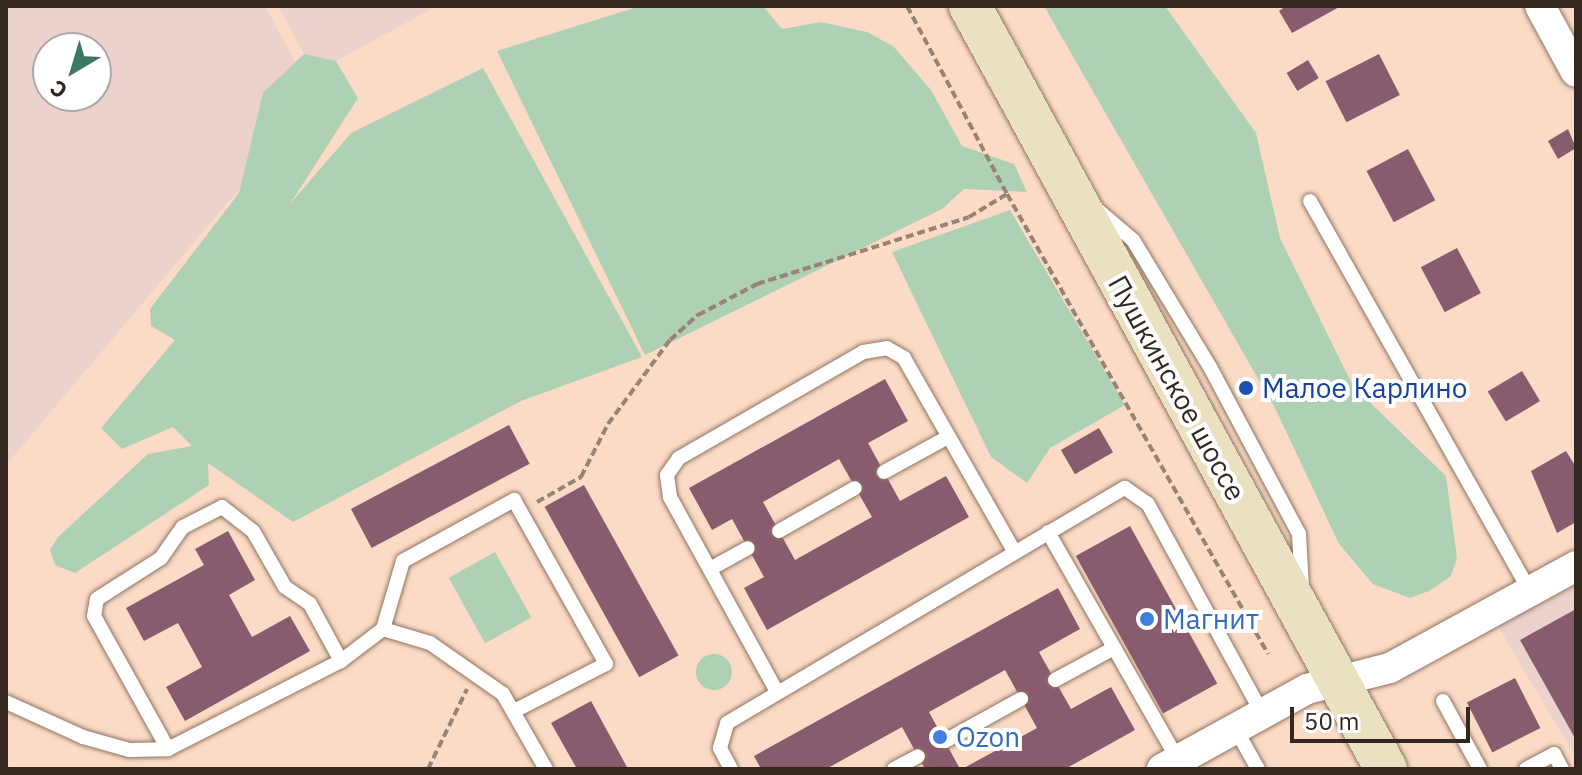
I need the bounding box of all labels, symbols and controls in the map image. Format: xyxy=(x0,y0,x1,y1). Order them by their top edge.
north arrow xyxy=(32,32,112,112)
text: С xyxy=(44,74,73,106)
street label: Пушкинское шоссе xyxy=(1101,270,1253,506)
place label: Малое Карлино xyxy=(1262,371,1467,405)
marker: Малое Карлино xyxy=(1237,379,1255,397)
place label: Магнит xyxy=(1163,602,1259,636)
marker: Магнит xyxy=(1138,610,1156,628)
scale bar xyxy=(1294,691,1474,741)
text: 50 m xyxy=(1304,705,1359,737)
place label: Ozon xyxy=(956,720,1020,754)
marker: Ozon xyxy=(931,728,949,746)

